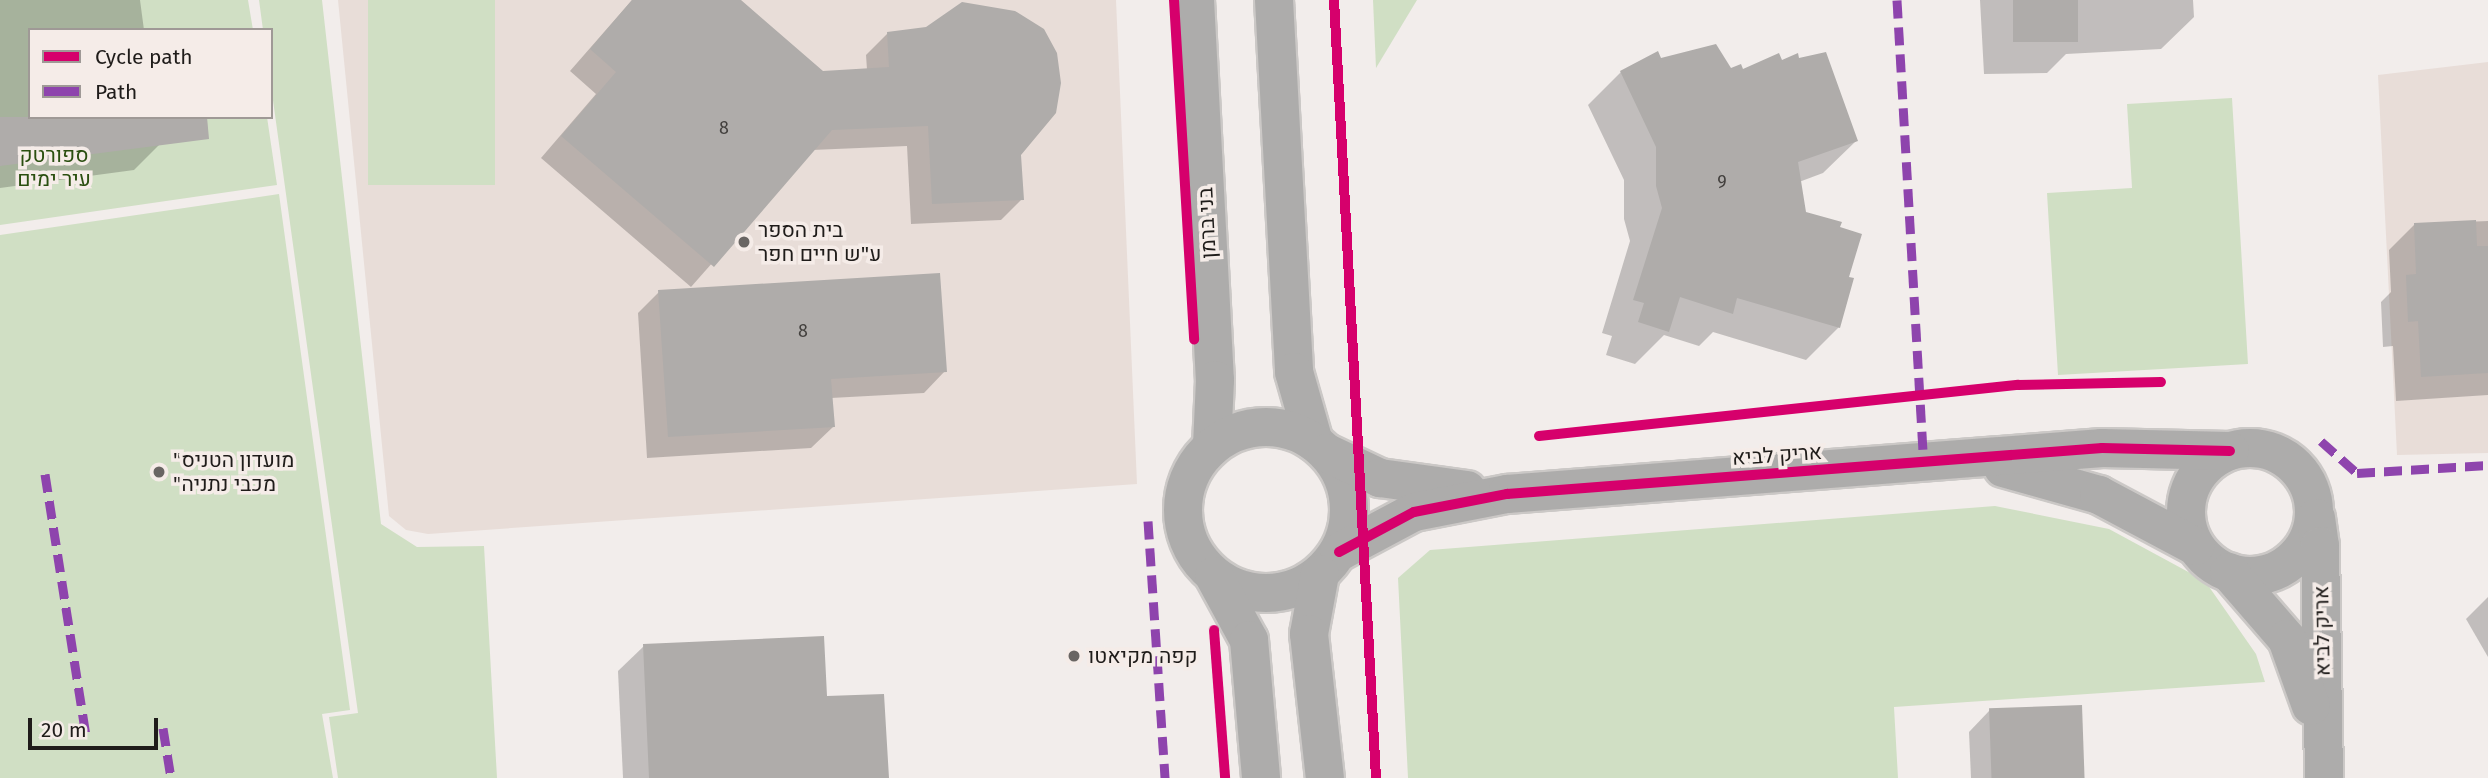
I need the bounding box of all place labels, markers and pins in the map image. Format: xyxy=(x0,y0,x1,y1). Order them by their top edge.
place label: בית הספר ע"ש חיים חפר xyxy=(758,217,881,267)
marker: בית הספר ע"ש חיים חפר xyxy=(736,234,752,250)
place label: "מועדון הטניס "מכבי נתניה xyxy=(173,447,294,497)
marker: "מועדון הטניס "מכבי נתניה xyxy=(151,464,167,480)
place label: קפה מקיאטו xyxy=(1088,643,1197,669)
marker: קפה מקיאטו xyxy=(1066,648,1082,664)

